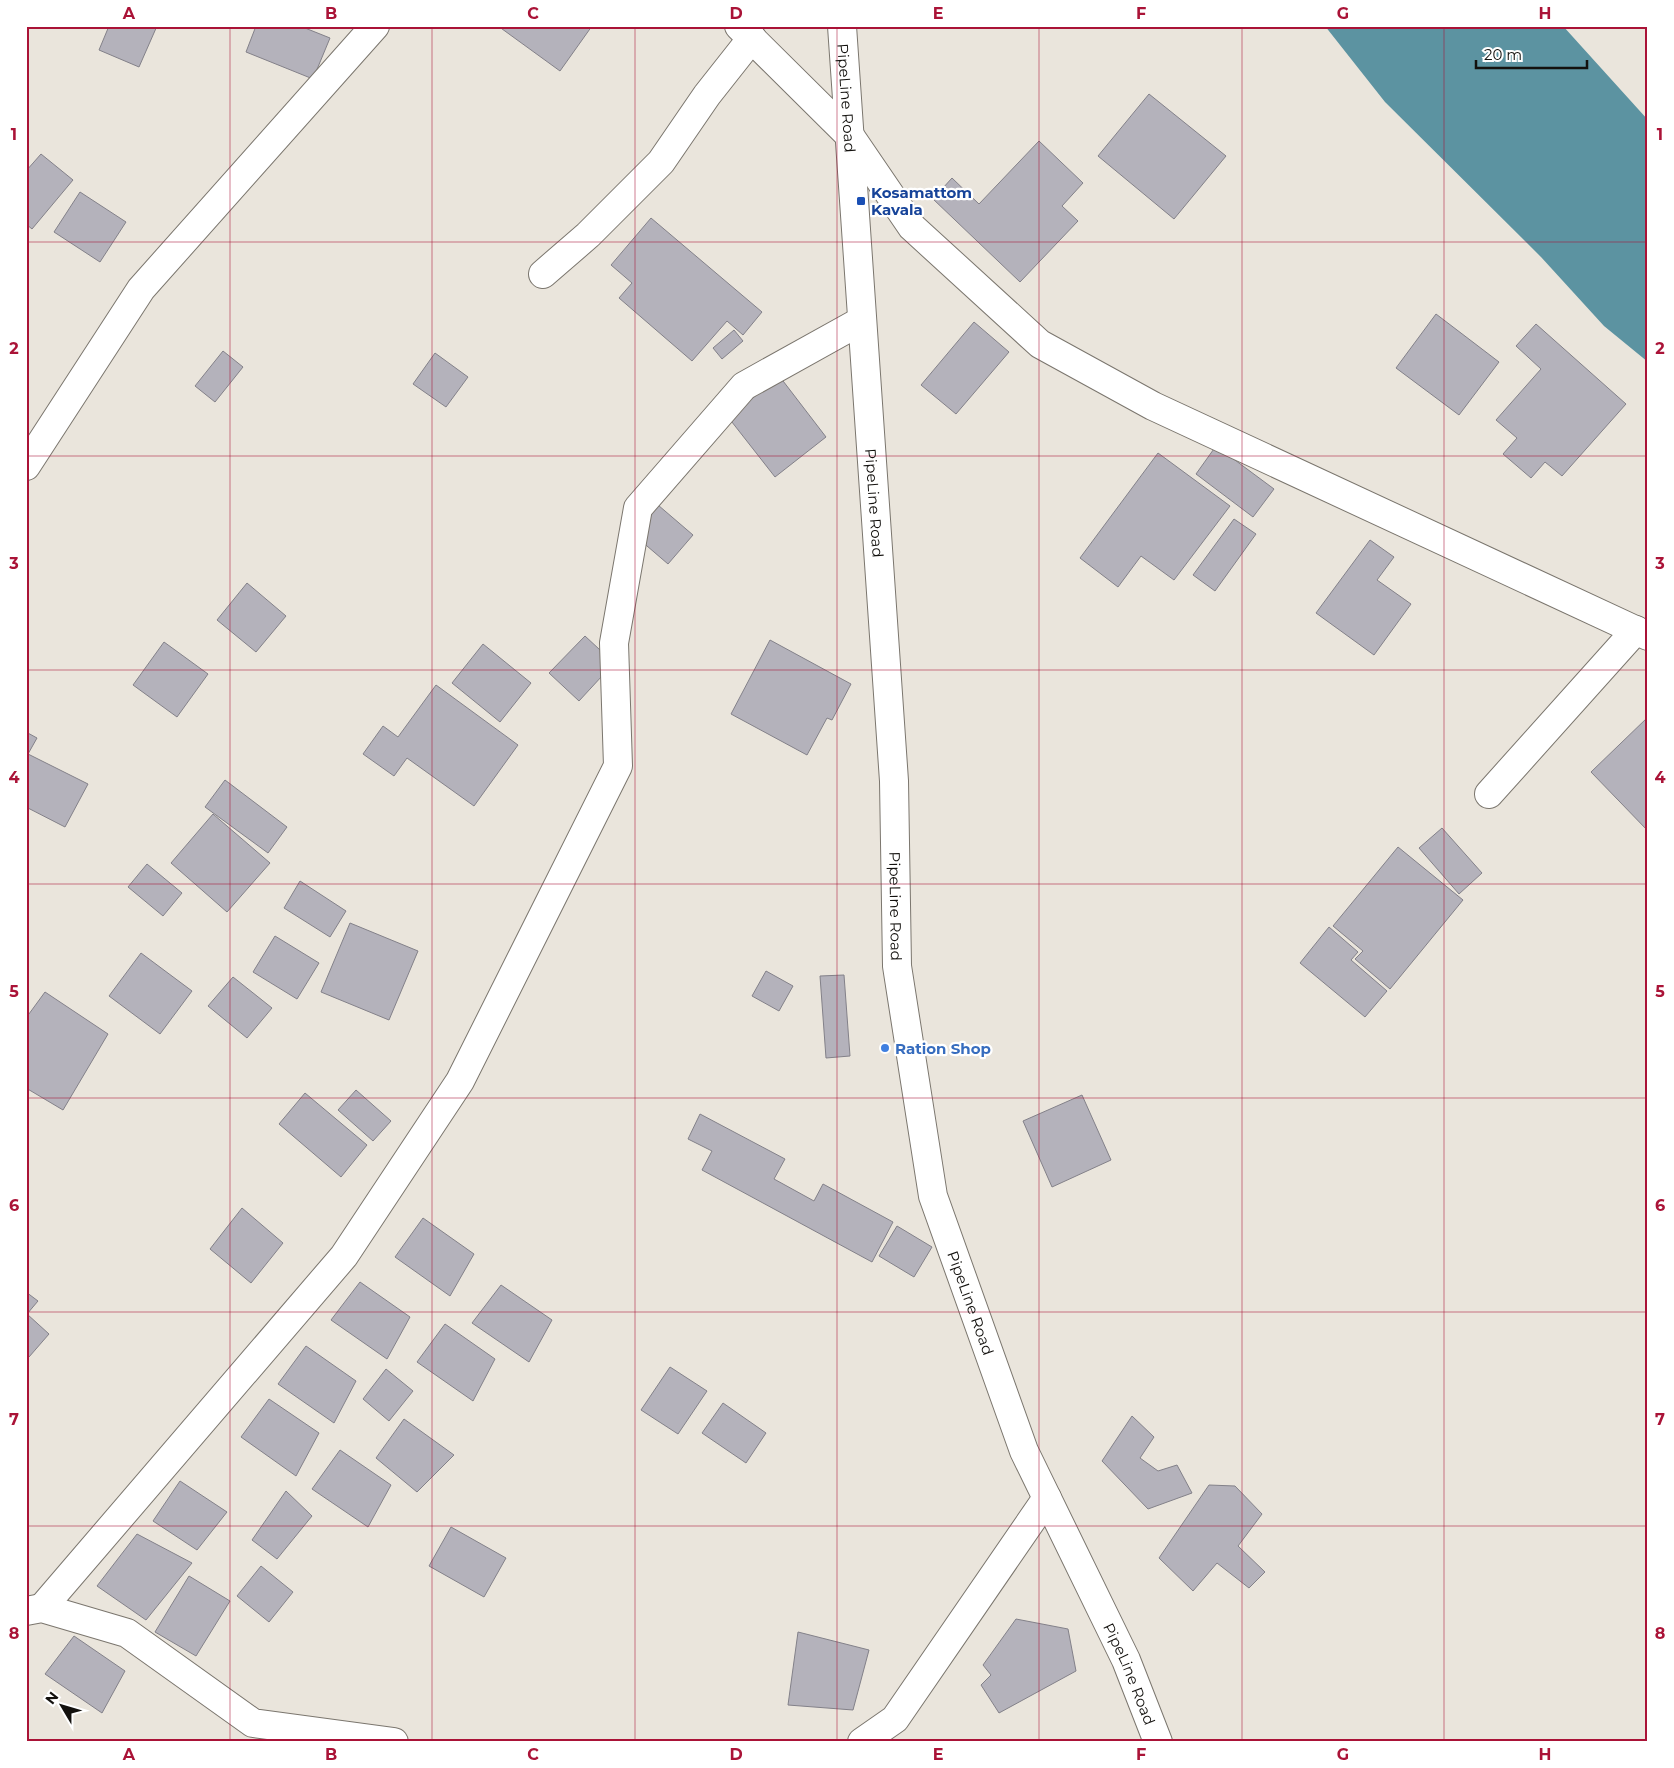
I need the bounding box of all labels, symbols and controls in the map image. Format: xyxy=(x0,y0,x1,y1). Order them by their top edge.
text: A xyxy=(122,4,136,23)
text: B xyxy=(325,4,337,23)
text: C xyxy=(527,4,539,23)
text: D xyxy=(729,4,743,23)
text: E xyxy=(933,4,943,23)
text: F xyxy=(1136,4,1146,23)
text: G xyxy=(1337,4,1349,23)
text: H xyxy=(1539,4,1551,23)
scale bar xyxy=(1476,38,1588,70)
street label: PipeLine Road xyxy=(834,43,860,153)
text: 20 m xyxy=(1484,45,1522,64)
text: 1 xyxy=(11,125,17,144)
text: 1 xyxy=(1657,125,1663,144)
place label: Kosamattom Kavala xyxy=(871,183,972,219)
marker: Kosamattom Kavala xyxy=(855,195,867,207)
text: 2 xyxy=(9,339,19,358)
text: 2 xyxy=(1655,339,1665,358)
street label: PipeLine Road xyxy=(862,448,888,558)
text: 3 xyxy=(8,554,19,573)
text: 3 xyxy=(1654,554,1665,573)
text: 4 xyxy=(8,768,20,787)
text: 4 xyxy=(1654,768,1666,787)
street label: PipeLine Road xyxy=(886,851,906,961)
text: 5 xyxy=(9,982,19,1001)
text: 5 xyxy=(1655,982,1665,1001)
place label: Ration Shop xyxy=(895,1039,991,1058)
marker: Ration Shop xyxy=(879,1042,891,1054)
text: 6 xyxy=(9,1196,19,1215)
text: 6 xyxy=(1655,1196,1665,1215)
street label: PipeLine Road xyxy=(944,1248,998,1357)
text: 7 xyxy=(9,1410,19,1429)
text: 7 xyxy=(1655,1410,1665,1429)
street label: PipeLine Road xyxy=(1100,1619,1160,1727)
text: 8 xyxy=(9,1624,19,1643)
text: 8 xyxy=(1655,1624,1665,1643)
north arrow xyxy=(38,1680,88,1730)
text: N xyxy=(41,1688,62,1708)
text: A xyxy=(122,1745,136,1764)
text: B xyxy=(325,1745,337,1764)
text: C xyxy=(527,1745,539,1764)
text: D xyxy=(729,1745,743,1764)
text: E xyxy=(933,1745,943,1764)
text: F xyxy=(1136,1745,1146,1764)
text: G xyxy=(1337,1745,1349,1764)
text: H xyxy=(1539,1745,1551,1764)

